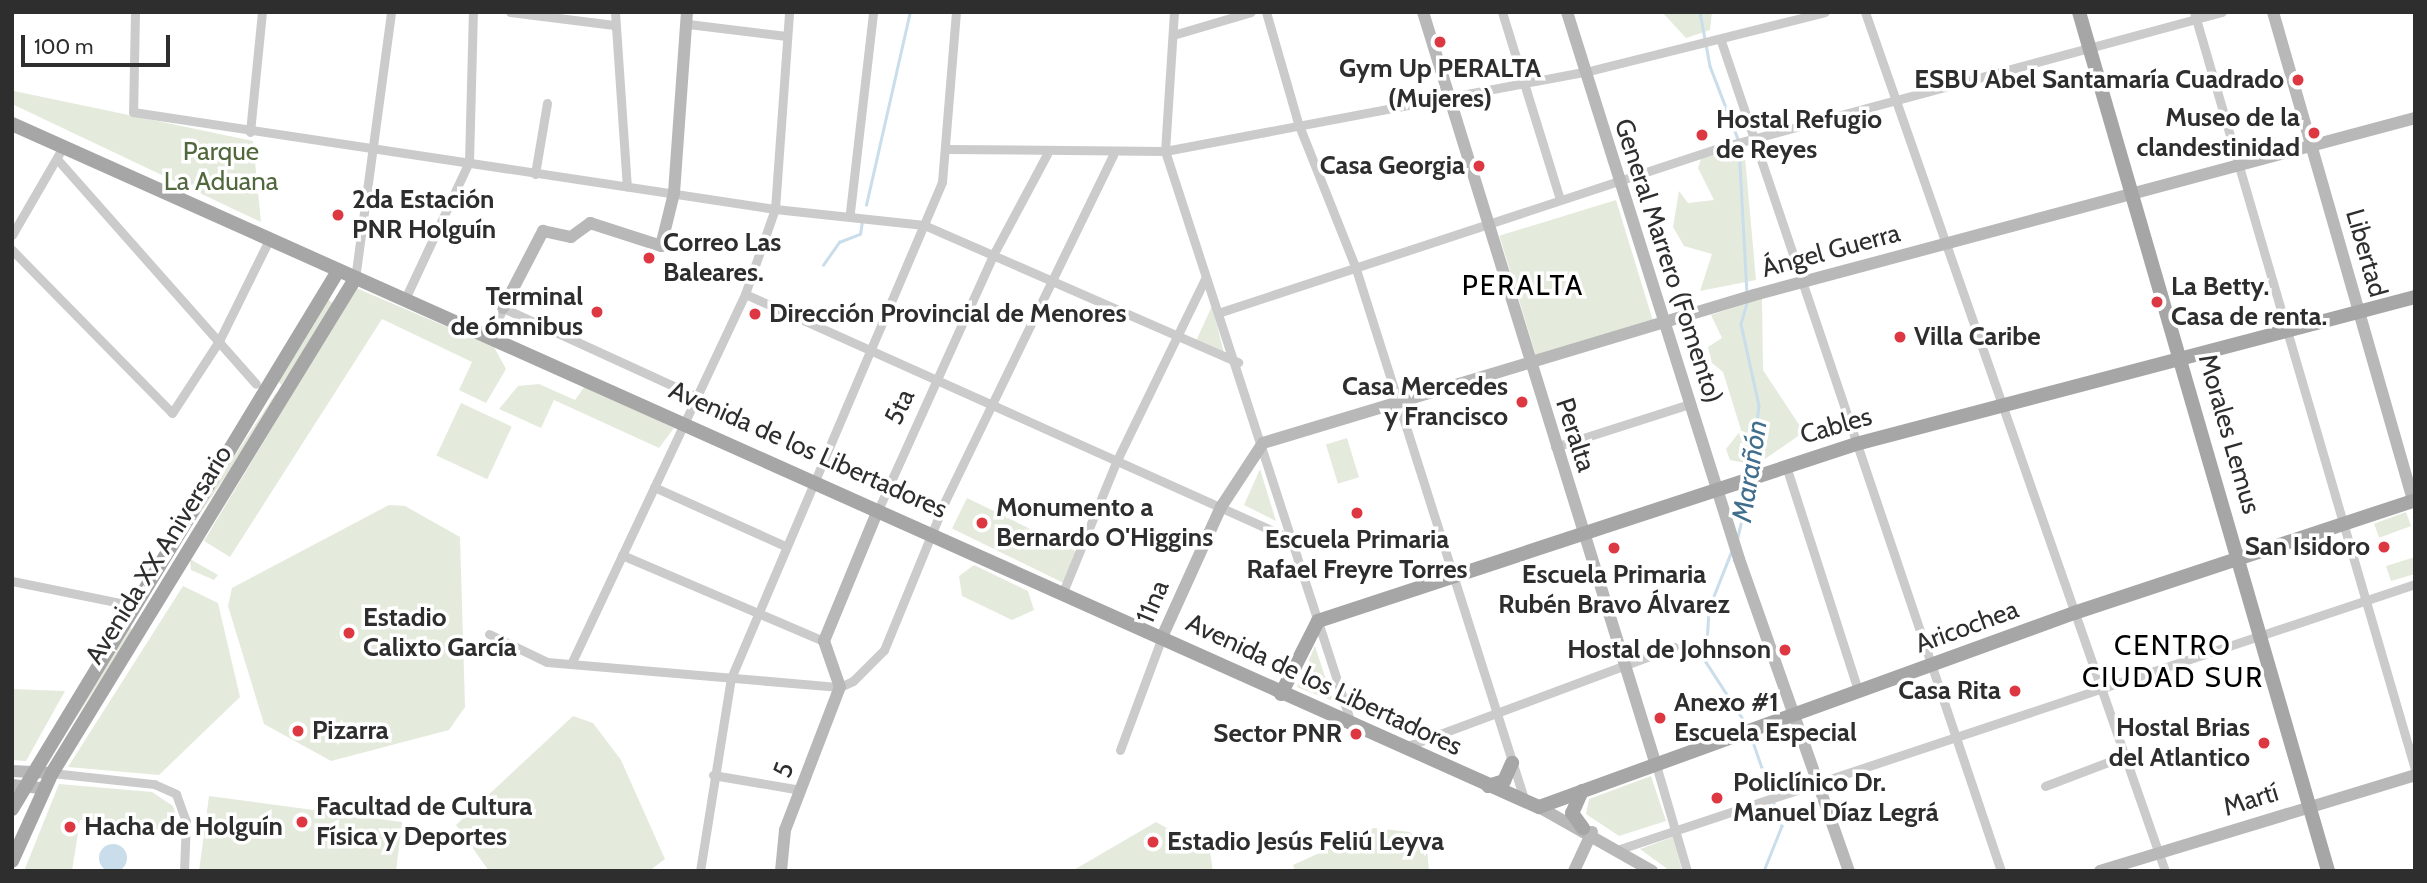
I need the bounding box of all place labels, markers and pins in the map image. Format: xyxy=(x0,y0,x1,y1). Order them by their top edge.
marker: Gym Up PERALTA (Mujeres) xyxy=(1432,34,1448,50)
place label: Gym Up PERALTA (Mujeres) xyxy=(1339,53,1541,114)
place label: ESBU Abel Santamaría Cuadrado xyxy=(1914,64,2284,96)
marker: ESBU Abel Santamaría Cuadrado xyxy=(2290,72,2306,88)
place label: Museo de la clandestinidad xyxy=(2136,102,2300,164)
place label: Hostal Refugio de Reyes xyxy=(1716,104,1882,166)
marker: Museo de la clandestinidad xyxy=(2306,125,2322,141)
marker: Hostal Refugio de Reyes xyxy=(1694,127,1710,143)
place label: Casa Georgia xyxy=(1320,150,1465,182)
marker: Casa Georgia xyxy=(1471,158,1487,174)
place label: 2da Estación PNR Holguín xyxy=(352,184,496,246)
marker: 2da Estación PNR Holguín xyxy=(330,207,346,223)
place label: Correo Las Baleares. xyxy=(663,227,781,288)
marker: Correo Las Baleares. xyxy=(641,250,657,266)
place label: La Betty. Casa de renta. xyxy=(2171,271,2327,332)
place label: Terminal de ómnibus xyxy=(451,281,583,342)
marker: La Betty. Casa de renta. xyxy=(2149,294,2165,310)
place label: Dirección Provincial de Menores xyxy=(769,298,1126,330)
marker: Terminal de ómnibus xyxy=(589,304,605,320)
marker: Dirección Provincial de Menores xyxy=(747,306,763,322)
place label: Villa Caribe xyxy=(1914,321,2041,353)
marker: Villa Caribe xyxy=(1892,329,1908,345)
place label: Casa Mercedes y Francisco xyxy=(1342,371,1508,432)
marker: Casa Mercedes y Francisco xyxy=(1514,394,1530,410)
place label: Monumento a Bernardo O'Higgins xyxy=(996,492,1213,554)
marker: Escuela Primaria Rafael Freyre Torres xyxy=(1349,505,1365,521)
marker: Monumento a Bernardo O'Higgins xyxy=(974,515,990,531)
place label: Escuela Primaria Rafael Freyre Torres xyxy=(1246,524,1468,586)
place label: San Isidoro xyxy=(2245,531,2370,563)
marker: San Isidoro xyxy=(2376,539,2392,555)
marker: Escuela Primaria Rubén Bravo Álvarez xyxy=(1606,540,1622,556)
place label: Escuela Primaria Rubén Bravo Álvarez xyxy=(1498,559,1730,620)
place label: Estadio Calixto García xyxy=(363,602,517,664)
marker: Estadio Calixto García xyxy=(341,625,357,641)
place label: Hostal de Johnson xyxy=(1567,634,1771,666)
marker: Hostal de Johnson xyxy=(1777,642,1793,658)
place label: Casa Rita xyxy=(1898,675,2001,707)
marker: Casa Rita xyxy=(2007,683,2023,699)
place label: Anexo #1 Escuela Especial xyxy=(1674,687,1857,748)
marker: Anexo #1 Escuela Especial xyxy=(1652,710,1668,726)
place label: Hostal Brias del Atlantico xyxy=(2109,712,2250,774)
place label: Pizarra xyxy=(312,715,389,747)
place label: Sector PNR xyxy=(1213,718,1342,750)
marker: Pizarra xyxy=(290,723,306,739)
marker: Sector PNR xyxy=(1348,726,1364,742)
marker: Hostal Brias del Atlantico xyxy=(2256,735,2272,751)
place label: Policlínico Dr. Manuel Díaz Legrá xyxy=(1733,767,1939,828)
marker: Policlínico Dr. Manuel Díaz Legrá xyxy=(1707,788,1727,808)
place label: Facultad de Cultura Física y Deportes xyxy=(316,791,532,852)
place label: Hacha de Holguín xyxy=(84,811,283,843)
marker: Facultad de Cultura Física y Deportes xyxy=(294,814,310,830)
marker: Hacha de Holguín xyxy=(62,819,78,835)
place label: Estadio Jesús Feliú Leyva xyxy=(1167,826,1444,858)
marker: Estadio Jesús Feliú Leyva xyxy=(1145,834,1161,850)

